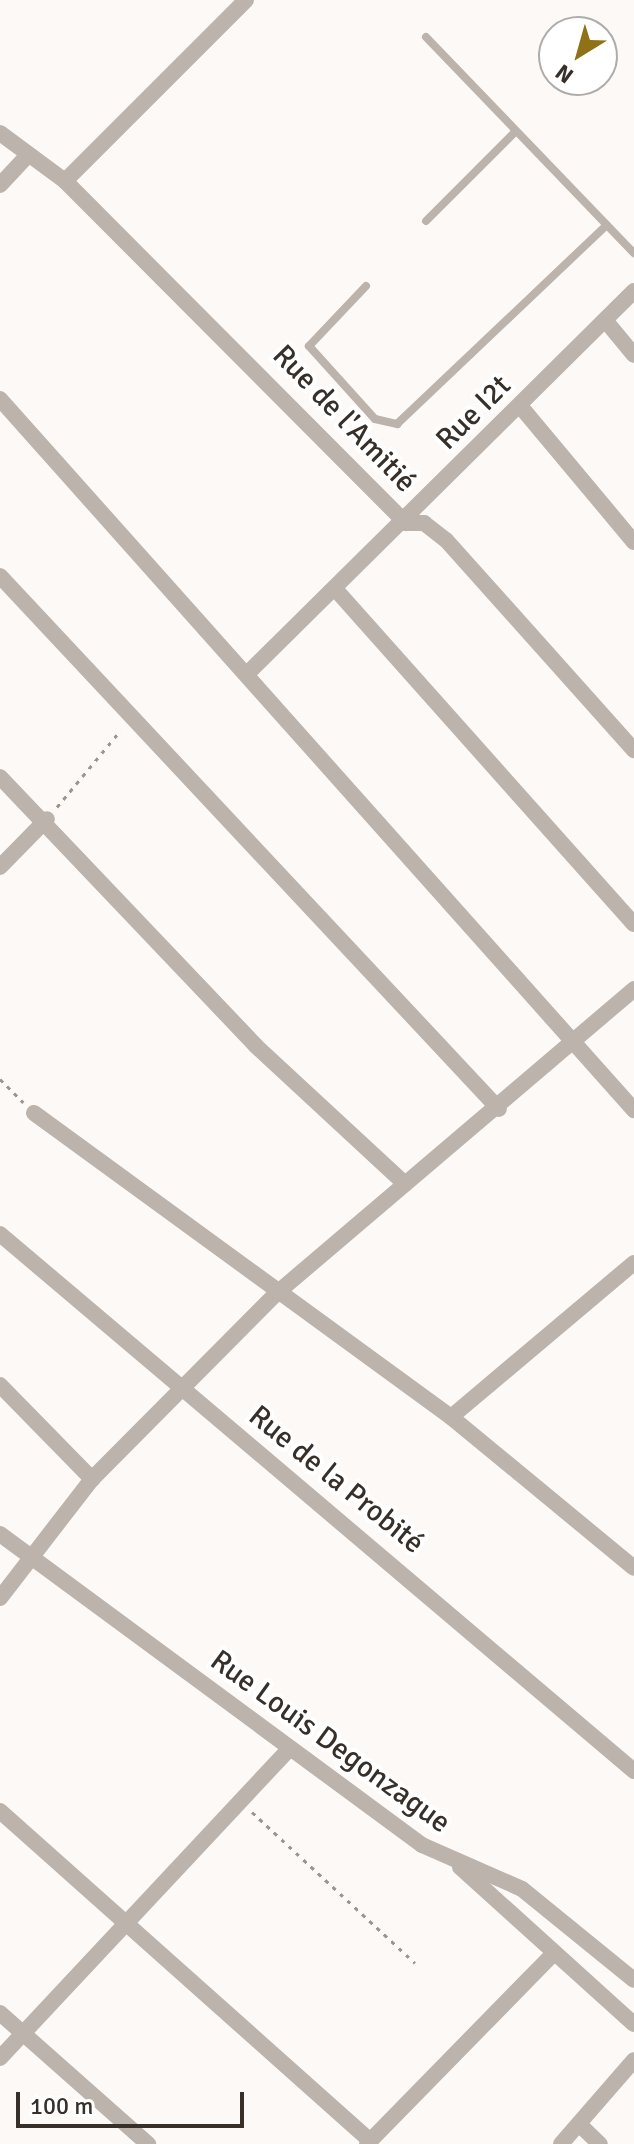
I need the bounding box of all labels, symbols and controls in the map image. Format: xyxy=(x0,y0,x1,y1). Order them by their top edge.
north arrow xyxy=(538,16,618,96)
text: N xyxy=(550,59,579,89)
street label: Rue de l'Amitié xyxy=(265,338,423,500)
street label: Rue I2t xyxy=(429,368,519,458)
street label: Rue de la Probité xyxy=(241,1398,431,1562)
street label: Rue Louis Degonzague xyxy=(203,1643,457,1841)
scale bar xyxy=(20,2076,248,2126)
text: 100 m xyxy=(30,2091,93,2121)

